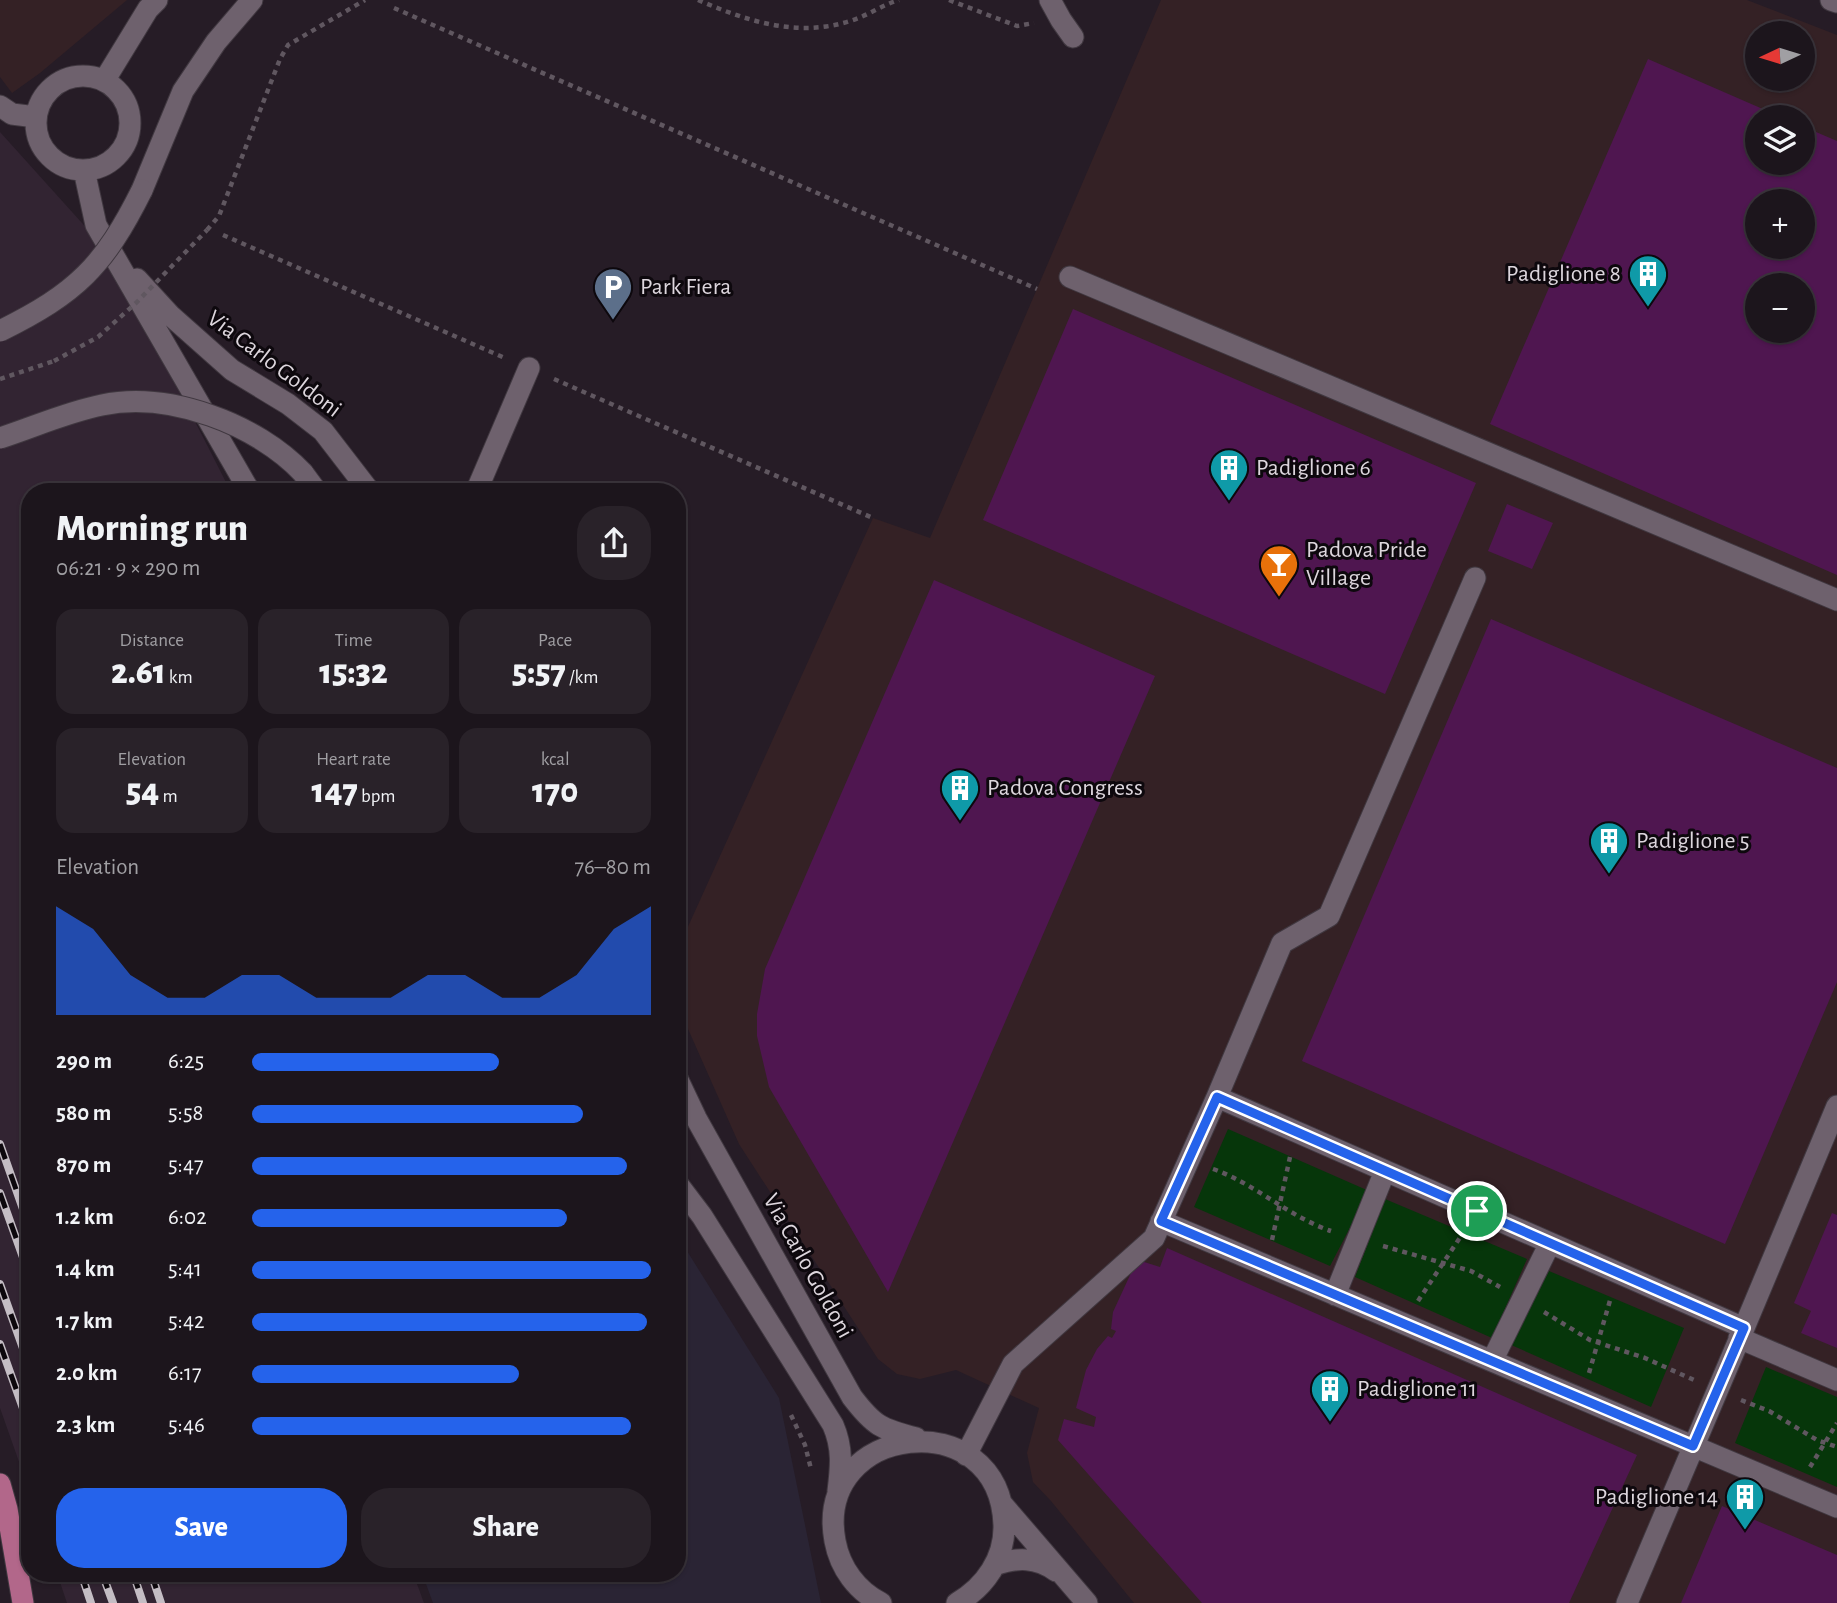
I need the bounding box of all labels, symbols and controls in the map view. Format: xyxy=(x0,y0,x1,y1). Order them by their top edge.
north arrow xyxy=(1745,21,1815,91)
map controls xyxy=(1745,21,1815,343)
button: layers xyxy=(1745,105,1815,175)
button: + xyxy=(1745,189,1815,259)
building icon: Padiglione 8 xyxy=(1627,253,1669,308)
place label: Padiglione 8 xyxy=(1506,262,1621,286)
parking icon: Park Fiera xyxy=(592,266,634,321)
button: − xyxy=(1745,273,1815,343)
place label: Park Fiera xyxy=(640,275,731,299)
street label: Via Carlo Goldoni xyxy=(203,306,345,422)
building icon: Padiglione 6 xyxy=(1208,447,1250,502)
place label: Padiglione 6 xyxy=(1256,456,1371,480)
button: share xyxy=(577,506,651,580)
text: Morning run xyxy=(56,510,248,548)
place label: Padova Pride Village xyxy=(1306,538,1427,590)
bar icon: Padova Pride Village xyxy=(1258,543,1300,598)
text: 06:21 · 9 × 290 m xyxy=(56,557,201,580)
text: Distance xyxy=(120,631,184,650)
text: Time xyxy=(335,631,372,650)
text: Pace xyxy=(538,631,572,650)
text: 2.61 xyxy=(111,655,166,690)
text: 15:32 xyxy=(319,655,388,690)
text: 5:57 xyxy=(512,655,566,690)
text: km xyxy=(166,668,193,687)
text: /km xyxy=(566,668,598,687)
text: Elevation xyxy=(117,750,186,769)
text: Heart rate xyxy=(316,750,391,769)
text: kcal xyxy=(541,750,570,769)
building icon: Padova Congress xyxy=(939,767,981,822)
text: 54 xyxy=(126,774,159,809)
text: 147 xyxy=(312,774,358,809)
text: 170 xyxy=(532,774,578,809)
place label: Padova Congress xyxy=(987,776,1143,800)
text: m xyxy=(159,787,178,806)
text: bpm xyxy=(358,787,395,806)
building icon: Padiglione 5 xyxy=(1588,820,1630,875)
place label: Padiglione 5 xyxy=(1636,829,1750,853)
text: Elevation xyxy=(56,856,139,879)
text: 76–80 m xyxy=(574,856,651,879)
text: 290 m xyxy=(56,1050,112,1073)
text: 6:25 xyxy=(168,1050,204,1073)
text: 580 m xyxy=(56,1102,111,1125)
text: 5:58 xyxy=(168,1102,203,1125)
text: 870 m xyxy=(56,1154,111,1177)
text: 5:47 xyxy=(168,1154,204,1177)
pin xyxy=(1447,1181,1507,1241)
street label: Via Carlo Goldoni xyxy=(758,1190,858,1342)
icon: arrive xyxy=(1458,1192,1496,1230)
text: 1.2 km xyxy=(56,1206,114,1229)
text: 6:02 xyxy=(168,1206,207,1229)
text: 1.4 km xyxy=(56,1258,115,1281)
text: 5:41 xyxy=(168,1258,202,1281)
text: 1.7 km xyxy=(56,1310,113,1333)
text: 5:42 xyxy=(168,1310,204,1333)
text: 2.0 km xyxy=(56,1362,118,1385)
text: 6:17 xyxy=(168,1362,202,1385)
building icon: Padiglione 11 xyxy=(1309,1368,1351,1423)
place label: Padiglione 11 xyxy=(1357,1377,1477,1401)
text: 2.3 km xyxy=(56,1414,115,1437)
text: 5:46 xyxy=(168,1414,205,1437)
building icon: Padiglione 14 xyxy=(1724,1476,1766,1531)
place label: Padiglione 14 xyxy=(1595,1485,1718,1509)
button: Save xyxy=(56,1488,347,1568)
button: Share xyxy=(361,1488,651,1568)

